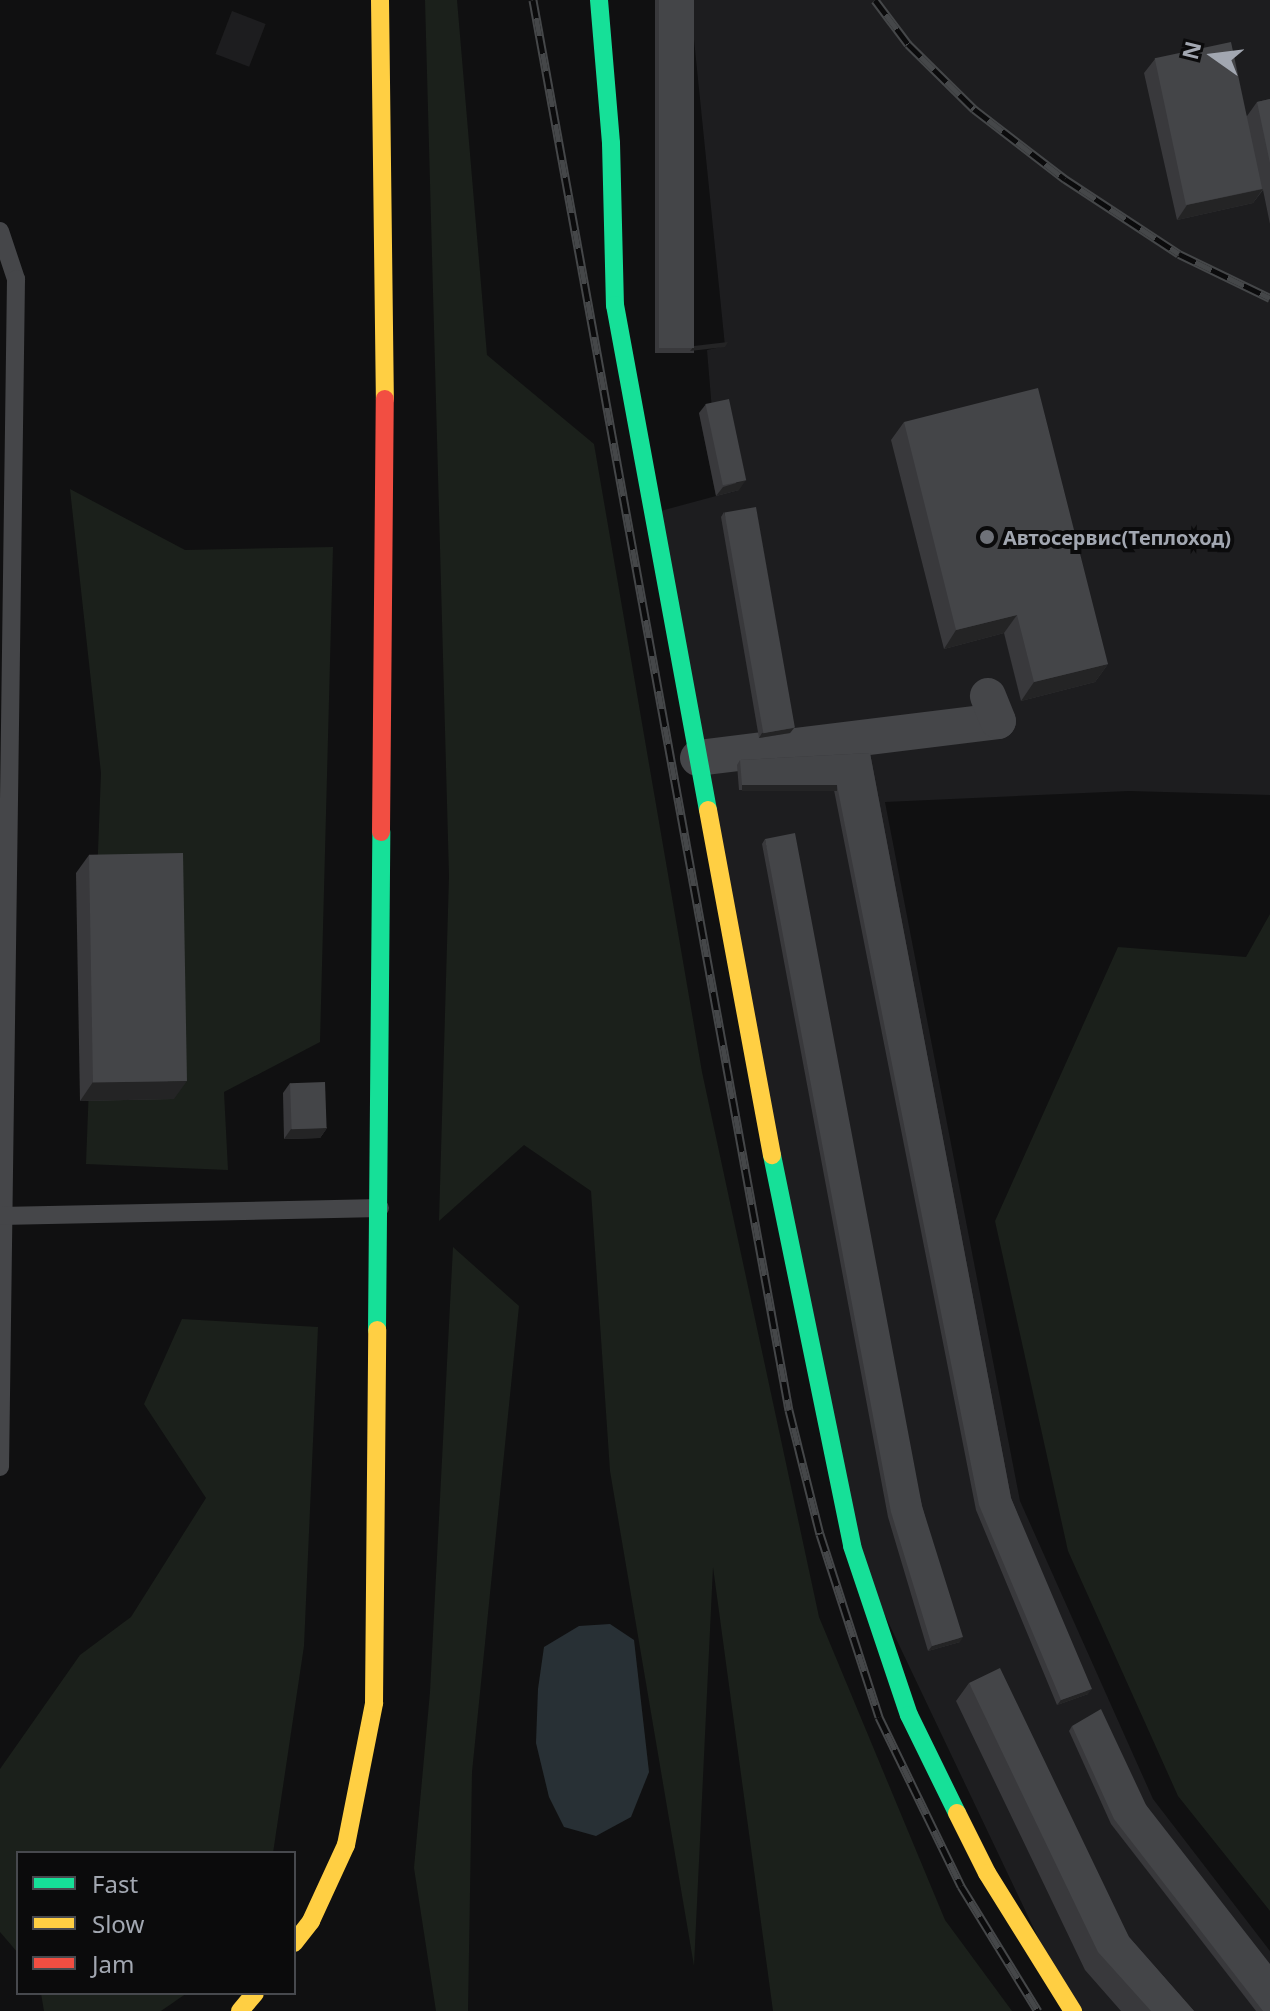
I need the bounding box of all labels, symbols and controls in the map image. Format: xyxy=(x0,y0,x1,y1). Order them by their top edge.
north arrow xyxy=(1174,16,1254,96)
text: N xyxy=(1174,38,1207,63)
place label: Автосервис(Теплоход) xyxy=(1003,525,1231,549)
marker: Автосервис(Теплоход) xyxy=(978,528,996,546)
legend xyxy=(16,1851,296,1995)
text: Fast xyxy=(92,1867,138,1900)
text: Slow xyxy=(92,1907,144,1940)
text: Jam xyxy=(92,1947,134,1980)

